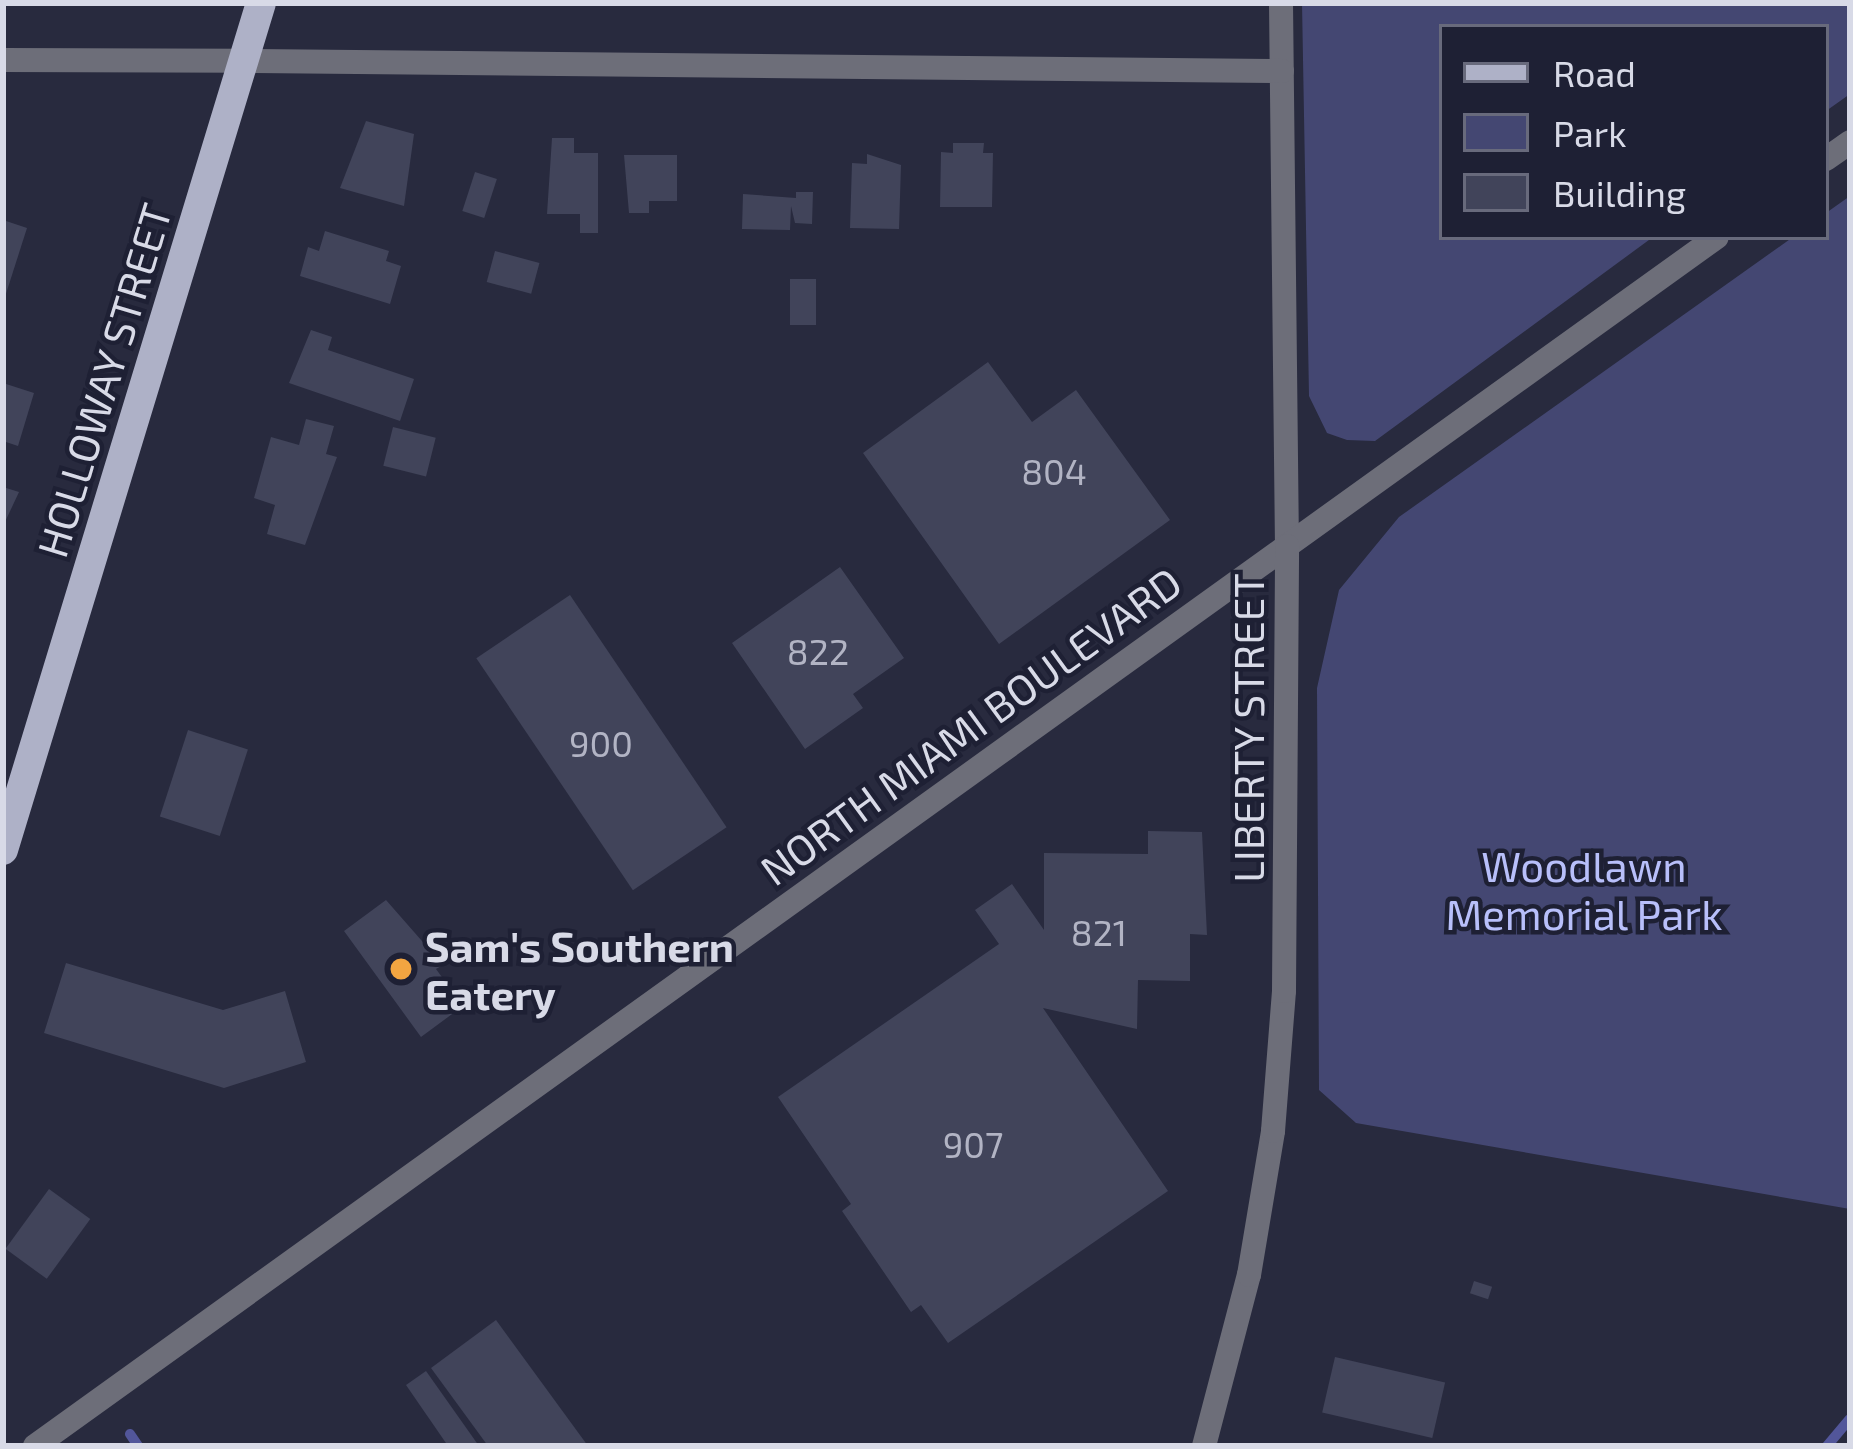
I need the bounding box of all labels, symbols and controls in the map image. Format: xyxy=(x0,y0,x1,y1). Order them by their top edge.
legend xyxy=(1439,24,1829,240)
text: Road xyxy=(1553,51,1636,94)
text: Park xyxy=(1553,111,1627,154)
text: Building xyxy=(1553,171,1686,214)
street label: HOLLOWAY STREET xyxy=(25,197,181,563)
house number: 804 xyxy=(1021,449,1087,493)
street label: NORTH MIAMI BOULEVARD xyxy=(750,555,1190,895)
street label: LIBERTY STREET xyxy=(1222,573,1272,883)
house number: 822 xyxy=(787,629,849,673)
house number: 900 xyxy=(569,721,633,765)
park label: Woodlawn Memorial Park xyxy=(1445,840,1723,938)
house number: 821 xyxy=(1071,910,1127,954)
place label: Sam's Southern Eatery xyxy=(425,920,734,1018)
marker: Sam's Southern Eatery xyxy=(388,956,414,982)
house number: 907 xyxy=(943,1122,1003,1166)

